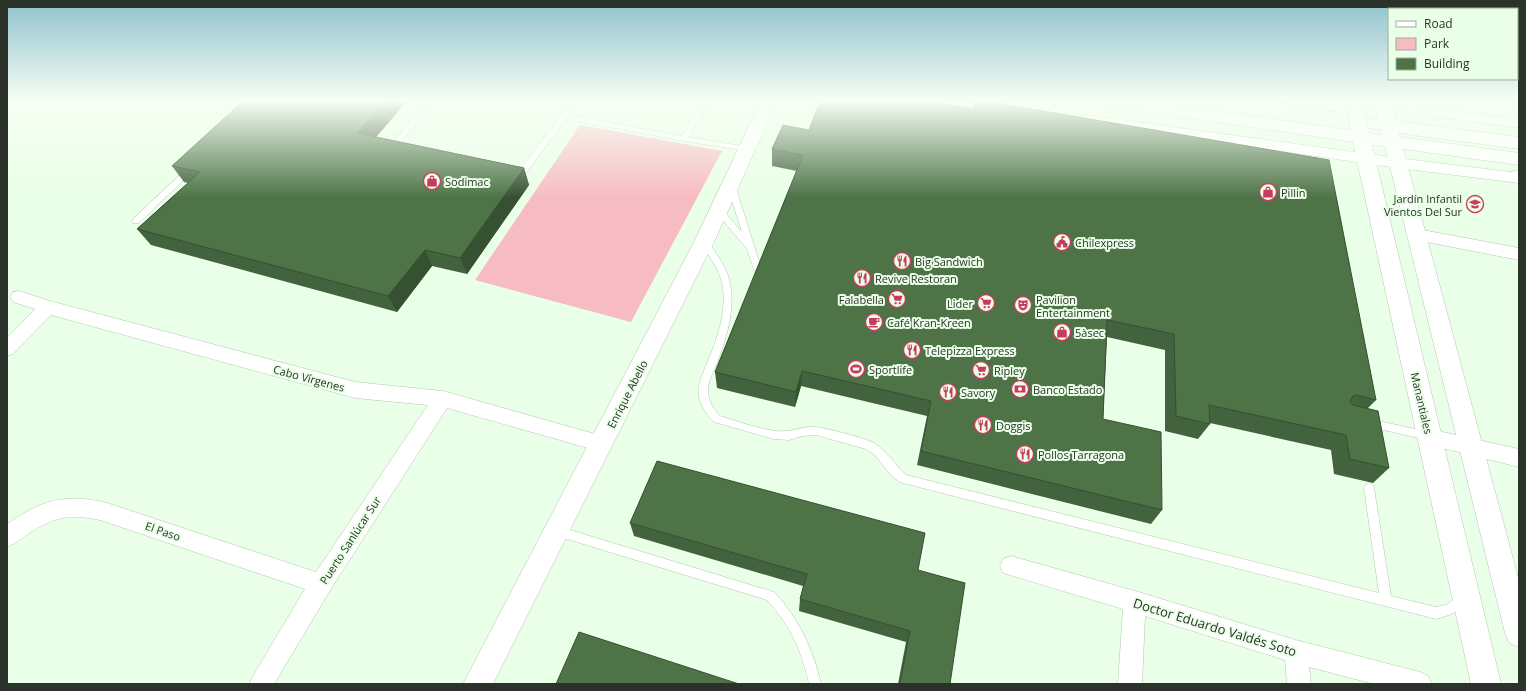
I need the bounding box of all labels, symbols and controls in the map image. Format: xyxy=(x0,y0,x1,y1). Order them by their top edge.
legend xyxy=(1388,8,1518,80)
text: Road xyxy=(1424,15,1453,32)
text: Park xyxy=(1424,35,1450,52)
text: Building xyxy=(1424,55,1470,72)
shop icon: Sodimac xyxy=(422,171,442,191)
place label: Sodimac xyxy=(445,174,489,189)
shop icon: Pillin xyxy=(1258,182,1278,202)
place label: Pillin xyxy=(1281,185,1305,200)
place label: Jardín Infantil Vientos Del Sur xyxy=(1384,191,1462,219)
school or university icon: Jardín Infantil Vientos Del Sur xyxy=(1465,194,1485,214)
public building icon: Chilexpress xyxy=(1052,232,1072,252)
place label: Chilexpress xyxy=(1075,235,1134,250)
restaurant icon: Big Sandwich xyxy=(892,251,912,271)
place label: Big Sandwich xyxy=(915,254,983,269)
restaurant icon: Revive Restoran xyxy=(852,268,872,288)
place label: Revive Restoran xyxy=(875,271,957,286)
supermarket icon: Falabella xyxy=(887,289,907,309)
place label: Falabella xyxy=(839,292,884,307)
place label: Pavilion Entertainment xyxy=(1036,292,1110,320)
supermarket icon: Lider xyxy=(976,293,996,313)
theatre icon: Pavilion Entertainment xyxy=(1013,295,1033,315)
place label: Lider xyxy=(947,296,974,311)
cafe icon: Café Kran-Kreen xyxy=(864,312,884,332)
place label: Café Kran-Kreen xyxy=(887,315,971,330)
shop icon: 5àsec xyxy=(1052,322,1072,342)
place label: 5àsec xyxy=(1075,325,1104,340)
restaurant icon: Telepizza Express xyxy=(902,340,922,360)
place label: Telepizza Express xyxy=(925,343,1015,358)
street label: Enrique Abello xyxy=(603,357,651,431)
sports icon: Sportlife xyxy=(846,359,866,379)
supermarket icon: Ripley xyxy=(971,360,991,380)
street label: Cabo Vírgenes xyxy=(272,361,346,395)
place label: Sportlife xyxy=(869,362,912,377)
place label: Ripley xyxy=(994,363,1025,378)
street label: Manantiales xyxy=(1408,371,1436,435)
bank icon: Banco Estado xyxy=(1010,379,1030,399)
restaurant icon: Savory xyxy=(938,382,958,402)
place label: Banco Estado xyxy=(1033,382,1103,397)
place label: Savory xyxy=(961,385,996,400)
restaurant icon: Doggis xyxy=(973,415,993,435)
place label: Doggis xyxy=(996,418,1031,433)
restaurant icon: Pollos Tarragona xyxy=(1015,444,1035,464)
place label: Pollos Tarragona xyxy=(1038,447,1124,462)
street label: Puerto Sanlúcar Sur xyxy=(316,493,384,587)
street label: El Paso xyxy=(143,518,183,544)
street label: Doctor Eduardo Valdés Soto xyxy=(1131,594,1299,661)

